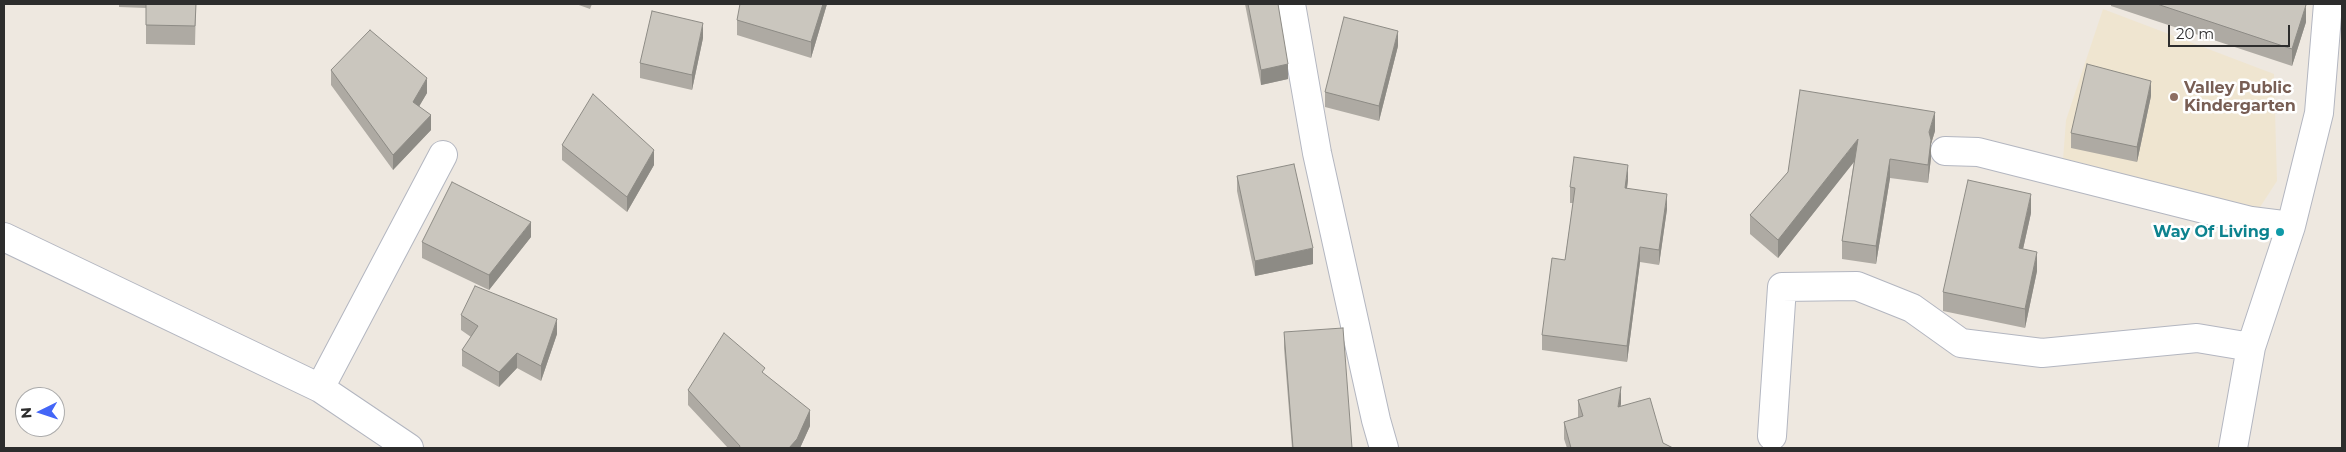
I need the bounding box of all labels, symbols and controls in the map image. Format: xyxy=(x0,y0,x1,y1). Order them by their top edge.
scale bar xyxy=(2171,15,2294,47)
text: 20 m xyxy=(2176,24,2214,43)
place label: Valley Public Kindergarten xyxy=(2184,78,2296,116)
marker: Valley Public Kindergarten xyxy=(2168,91,2180,103)
place label: Way Of Living xyxy=(2153,222,2270,242)
marker: Way Of Living xyxy=(2274,226,2286,238)
north arrow xyxy=(15,387,65,437)
text: N xyxy=(17,407,35,419)

